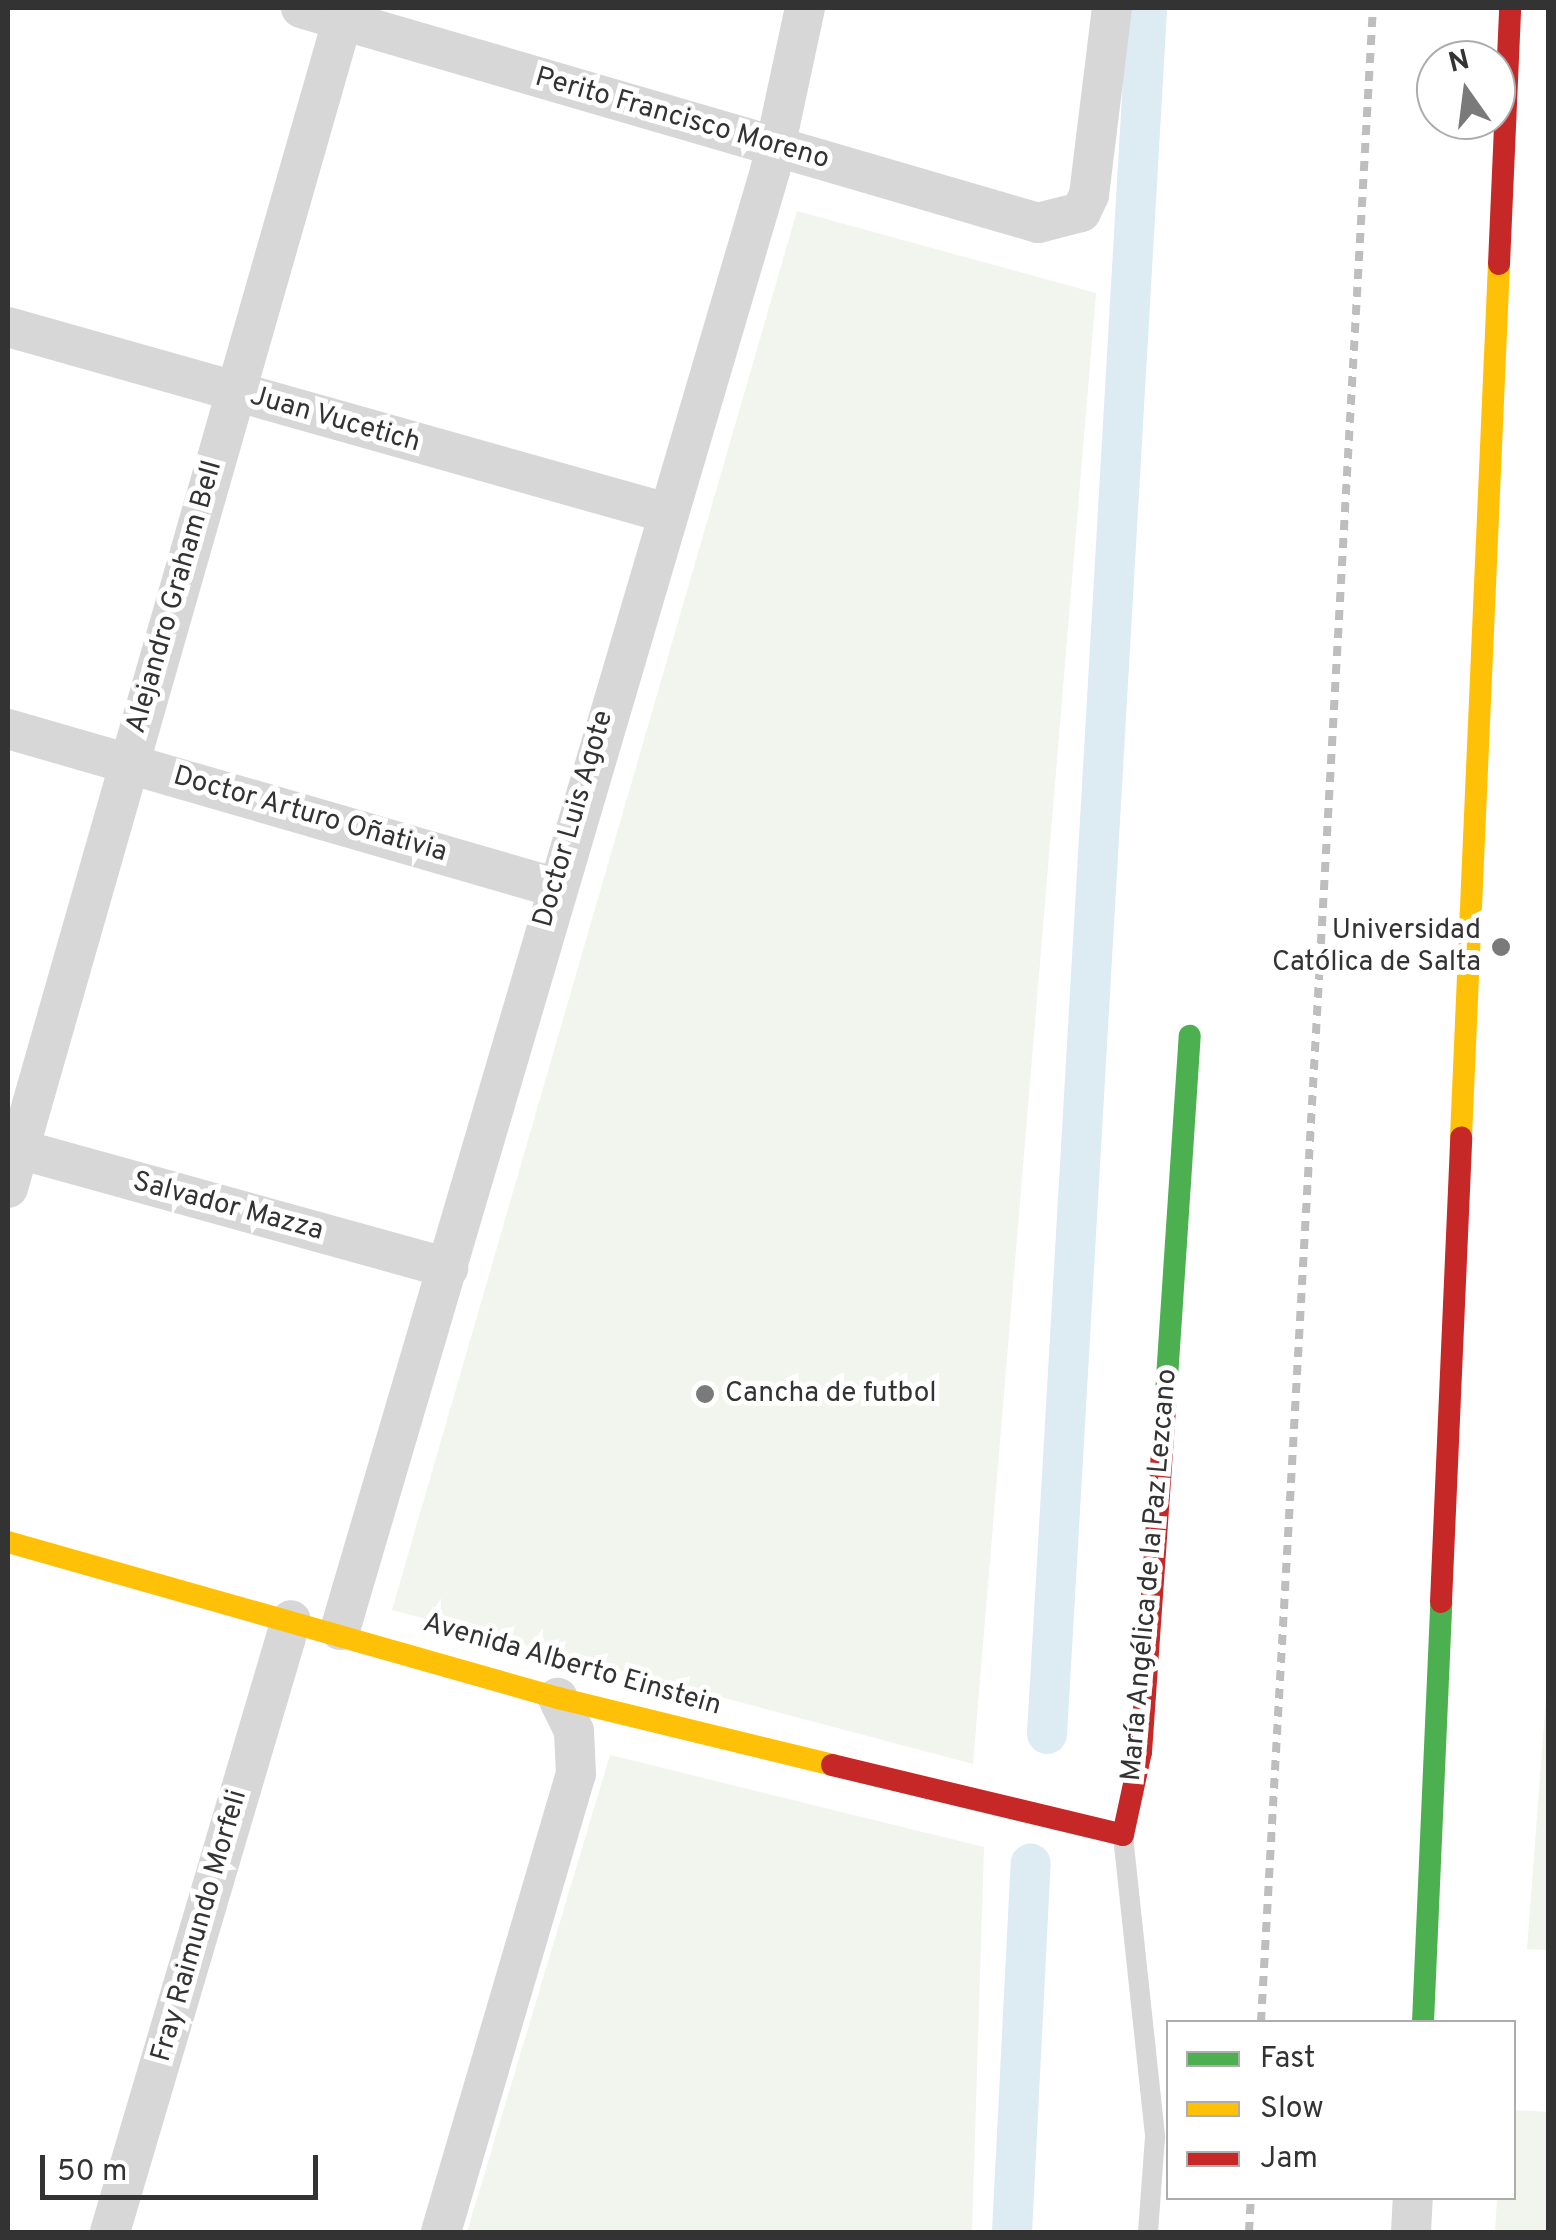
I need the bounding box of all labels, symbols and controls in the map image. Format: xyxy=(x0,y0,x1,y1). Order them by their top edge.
north arrow xyxy=(1416,40,1516,140)
text: N xyxy=(1445,43,1473,83)
street label: Perito Francisco Moreno xyxy=(531,61,833,177)
street label: Juan Vucetich xyxy=(245,380,425,460)
street label: Alejandro Graham Bell xyxy=(120,457,230,737)
street label: Doctor Luis Agote xyxy=(527,706,621,932)
street label: Doctor Arturo Oñativia xyxy=(169,760,451,870)
place label: Universidad Católica de Salta xyxy=(1272,914,1481,980)
marker: Universidad Católica de Salta xyxy=(1490,936,1512,958)
street label: Salvador Mazza xyxy=(129,1165,327,1249)
street label: María Angélica de la Paz Lezcano xyxy=(1115,1367,1185,1783)
place label: Cancha de futbol xyxy=(725,1377,937,1411)
marker: Cancha de futbol xyxy=(694,1383,716,1405)
street label: Avenida Alberto Einstein xyxy=(419,1606,725,1724)
street label: Fray Raimundo Morfeli xyxy=(145,1786,255,2066)
legend xyxy=(1166,2020,1516,2200)
text: Fast xyxy=(1260,2041,1315,2078)
text: Slow xyxy=(1260,2091,1324,2128)
scale bar xyxy=(45,2135,322,2197)
text: Jam xyxy=(1260,2141,1318,2178)
text: 50 m xyxy=(57,2154,127,2191)

